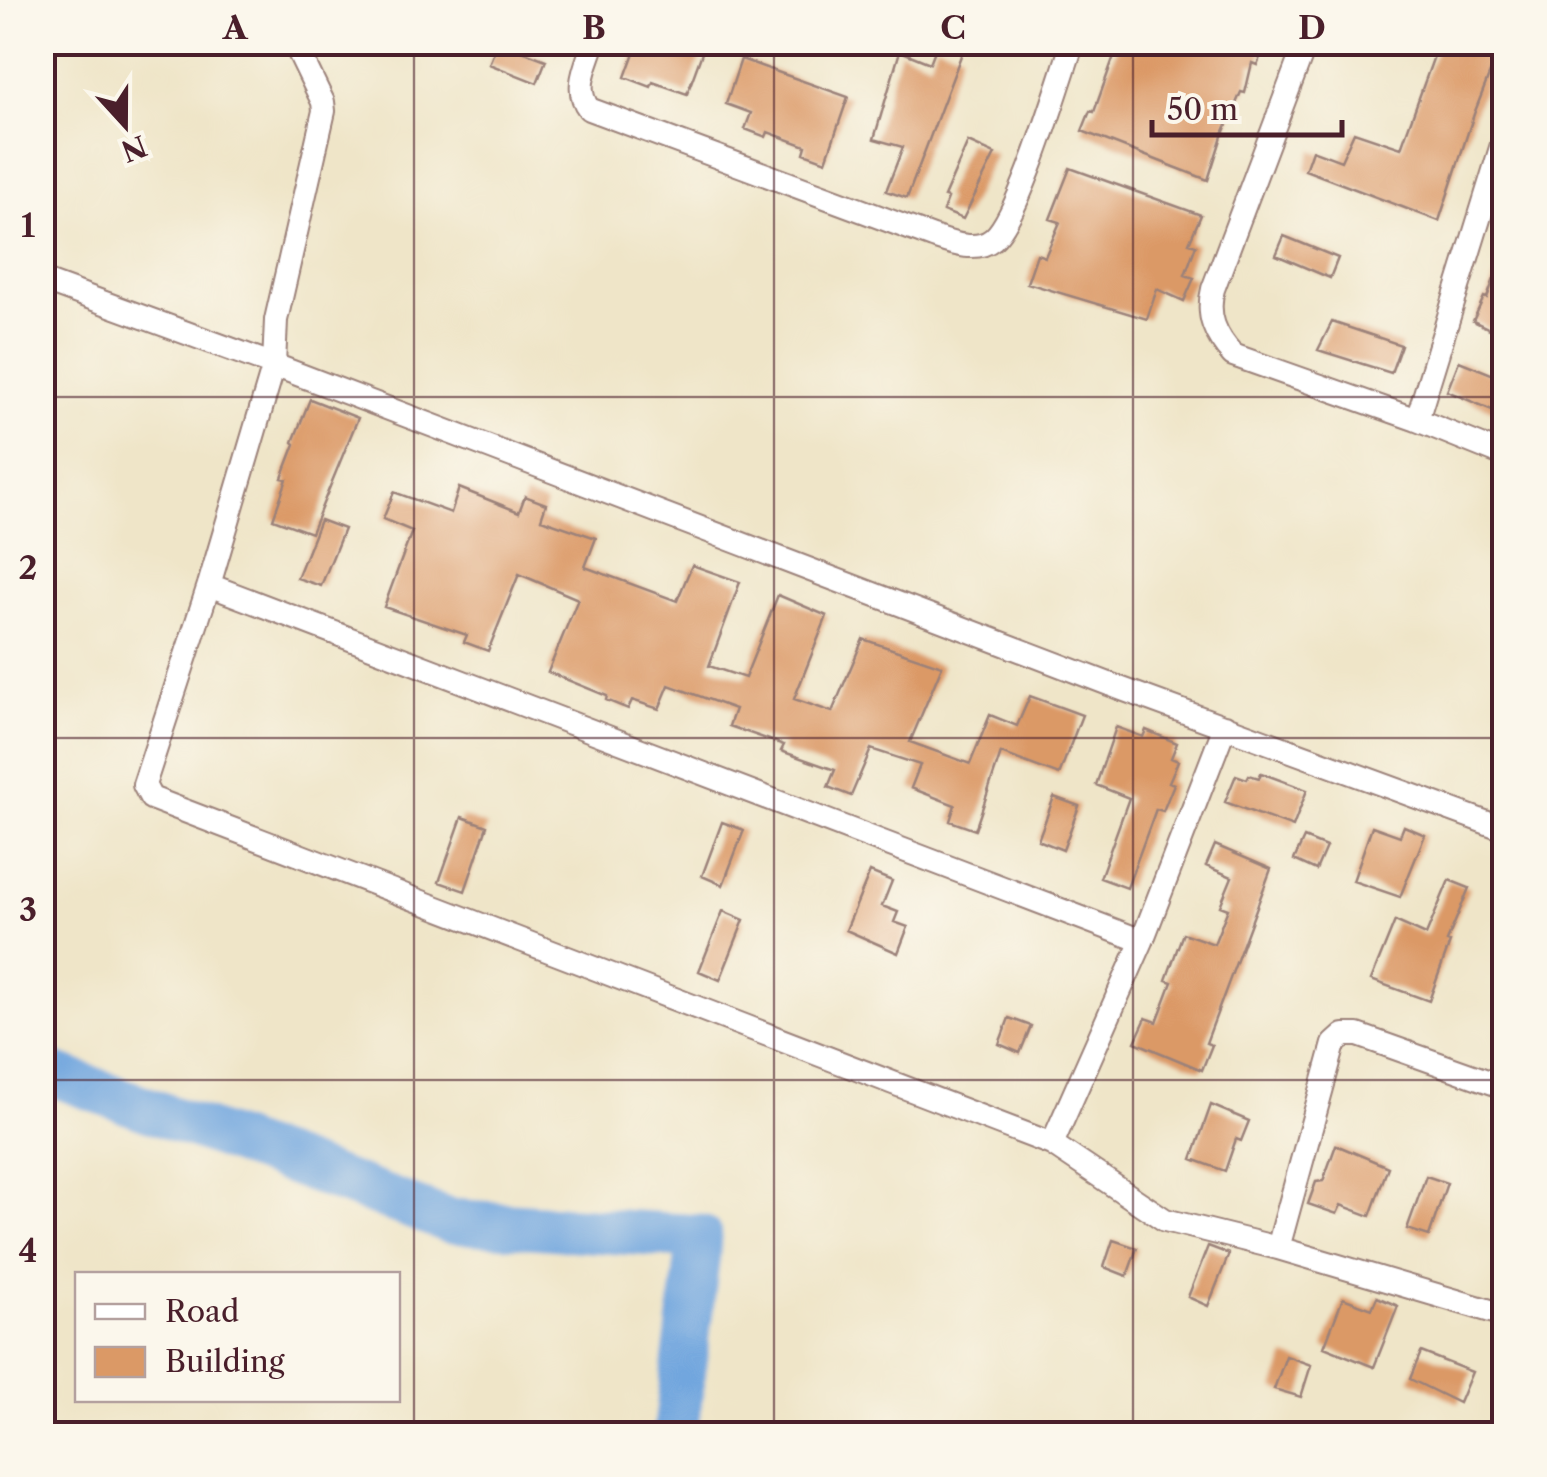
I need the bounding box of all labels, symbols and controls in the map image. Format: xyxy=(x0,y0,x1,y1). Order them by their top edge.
text: A xyxy=(222,8,249,47)
text: B xyxy=(582,8,606,47)
text: C xyxy=(940,8,966,47)
text: D xyxy=(1298,8,1326,47)
north arrow xyxy=(75,75,175,175)
scale bar xyxy=(1152,75,1342,137)
text: 50 m xyxy=(1167,91,1238,128)
text: N xyxy=(117,128,151,169)
text: 1 xyxy=(21,206,36,245)
text: 2 xyxy=(19,548,37,587)
text: 3 xyxy=(19,890,37,929)
text: 4 xyxy=(19,1231,37,1270)
legend xyxy=(75,1272,400,1402)
text: Road xyxy=(165,1293,239,1330)
text: Building xyxy=(165,1343,285,1380)

